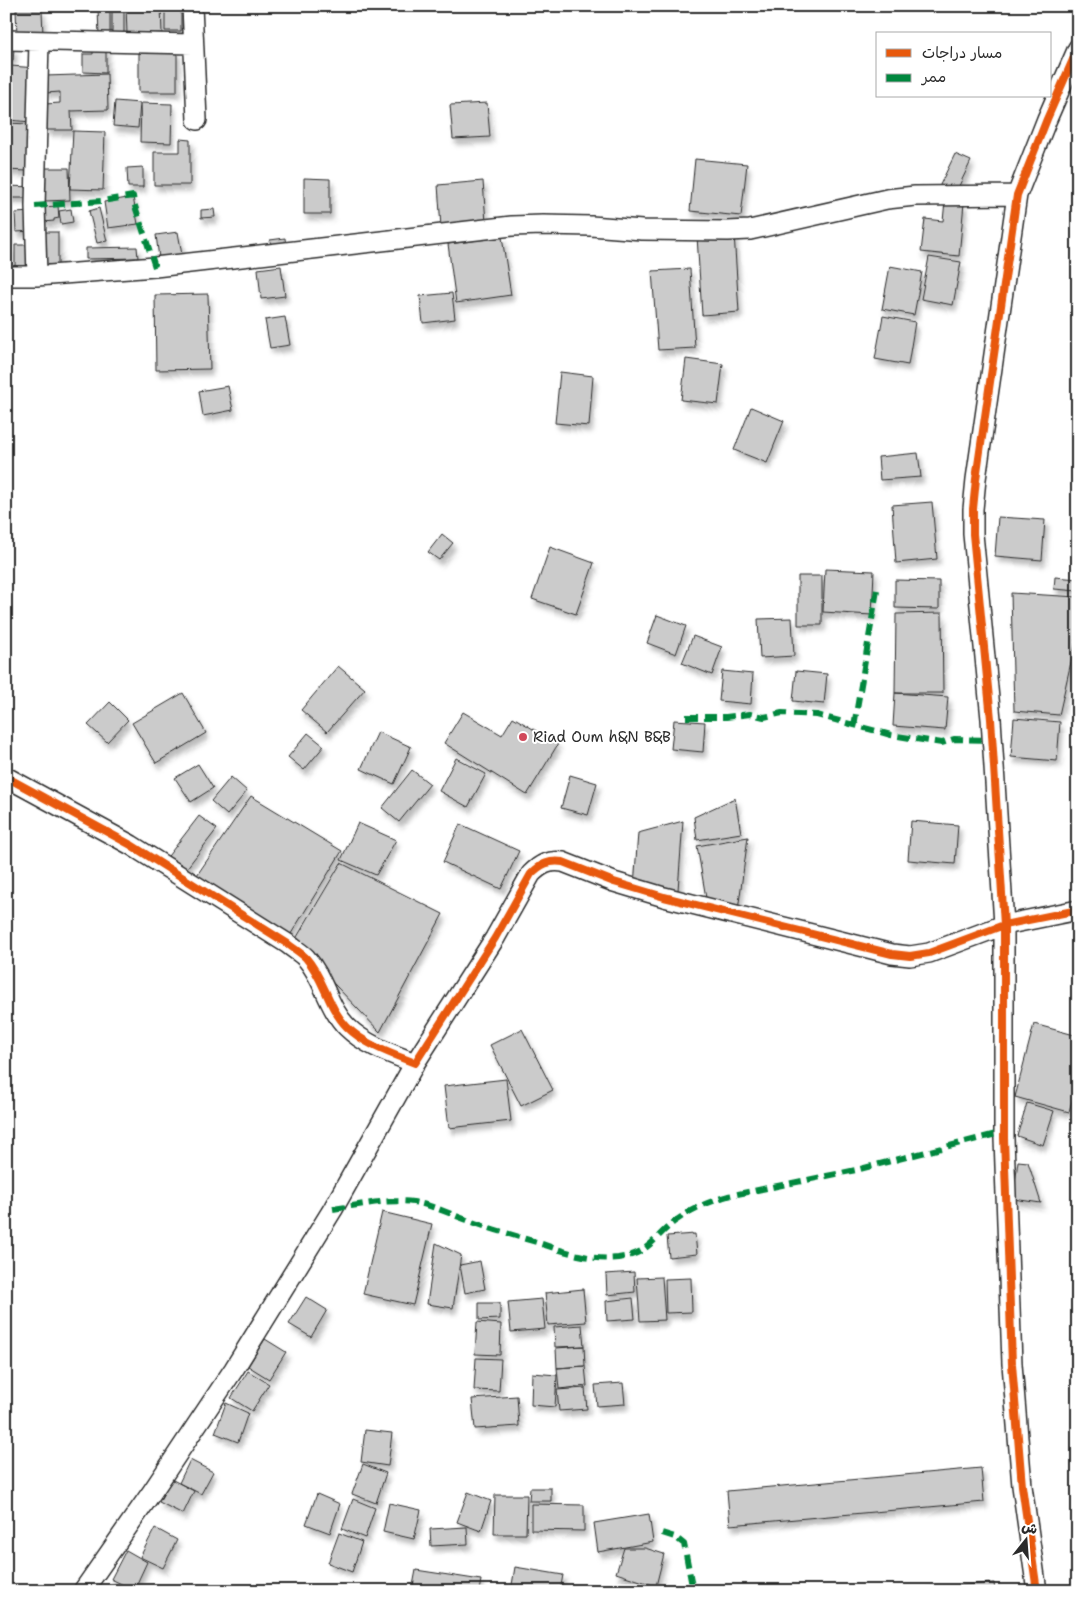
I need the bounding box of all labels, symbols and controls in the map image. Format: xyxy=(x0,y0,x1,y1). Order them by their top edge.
legend xyxy=(876,32,1052,98)
text: مسار دراجات xyxy=(922,43,1002,63)
text: ممر xyxy=(920,67,946,87)
place label: Riad Oum h&N B&B xyxy=(533,727,671,747)
marker: Riad Oum h&N B&B xyxy=(517,731,529,743)
north arrow xyxy=(1002,1514,1052,1564)
text: ش xyxy=(1020,1517,1040,1538)

